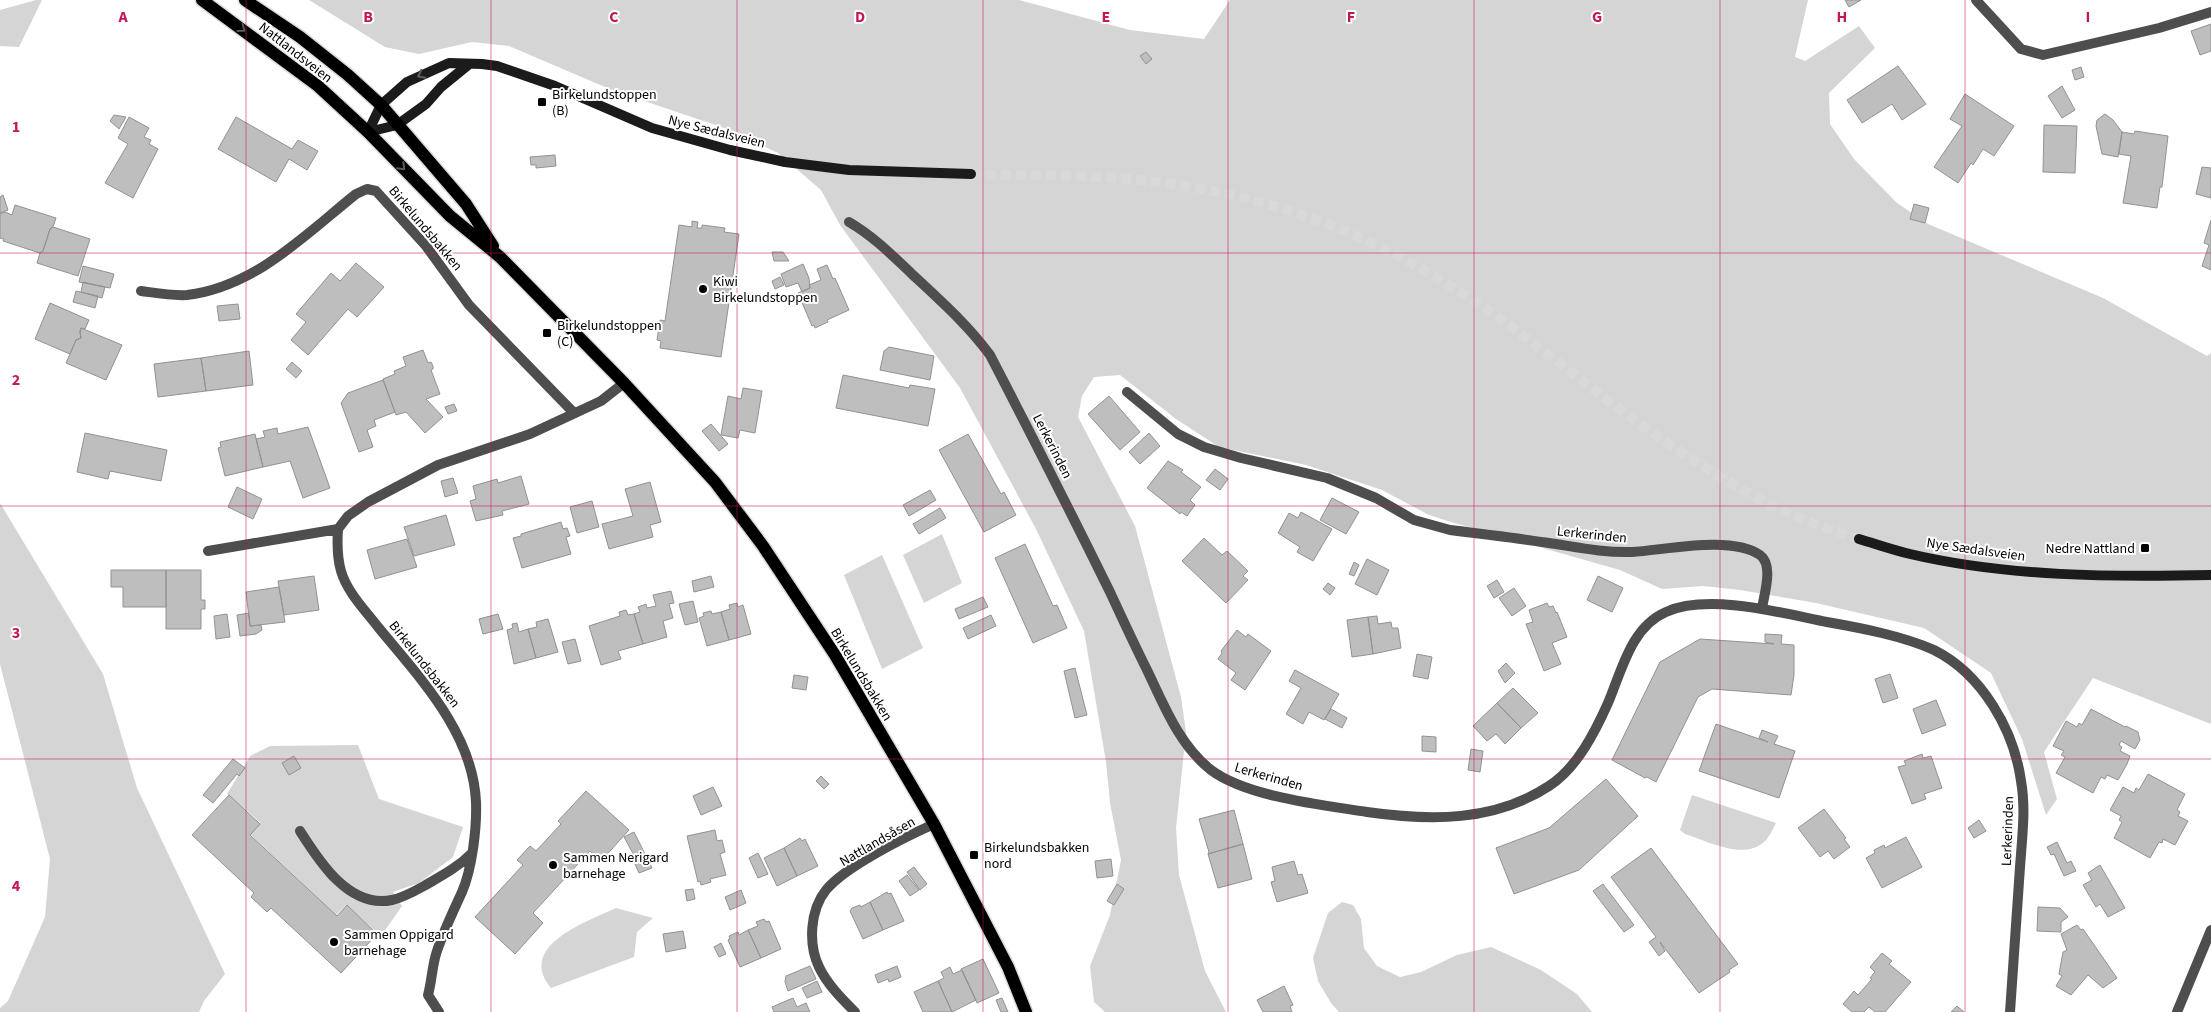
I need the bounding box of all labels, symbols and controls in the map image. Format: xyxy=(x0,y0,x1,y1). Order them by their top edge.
text: A xyxy=(117,6,128,28)
text: B xyxy=(363,6,373,28)
text: C xyxy=(609,6,619,28)
text: D xyxy=(855,6,865,28)
text: E xyxy=(1102,6,1110,28)
text: F xyxy=(1347,6,1355,28)
text: G xyxy=(1592,6,1602,28)
text: H xyxy=(1837,6,1847,28)
text: I xyxy=(2086,6,2090,28)
street label: Nattlandsveien xyxy=(254,18,336,88)
one-way arrow xyxy=(236,23,246,32)
one-way arrow xyxy=(417,69,426,79)
place label: Birkelundstoppen (B) xyxy=(552,85,657,121)
marker: Birkelundstoppen (B) xyxy=(536,96,548,108)
street label: Nye Sædalsveien xyxy=(666,110,767,154)
text: 1 xyxy=(12,116,20,138)
one-way arrow xyxy=(396,161,405,170)
street label: Birkelundsbakken xyxy=(384,182,467,275)
place label: Kiwi Birkelundstoppen xyxy=(713,272,818,308)
marker: Kiwi Birkelundstoppen xyxy=(697,283,709,295)
place label: Birkelundstoppen (C) xyxy=(557,316,662,352)
marker: Birkelundstoppen (C) xyxy=(541,327,553,339)
text: 2 xyxy=(12,369,20,391)
street label: Lerkerinden xyxy=(1027,411,1077,482)
street label: Lerkerinden xyxy=(1556,521,1628,549)
street label: Nye Sædalsveien xyxy=(1925,533,2026,567)
place label: Nedre Nattland xyxy=(2046,539,2135,559)
marker: Nedre Nattland xyxy=(2139,542,2151,554)
street label: Birkelundsbakken xyxy=(384,617,465,712)
text: 3 xyxy=(12,622,20,644)
street label: Birkelundsbakken xyxy=(825,624,897,725)
street label: Lerkerinden xyxy=(1232,758,1305,796)
street label: Lerkerinden xyxy=(1997,796,2019,867)
street label: Nattlandsåsen xyxy=(836,812,919,872)
place label: Birkelundsbakken nord xyxy=(984,838,1089,874)
place label: Sammen Nerigard barnehage xyxy=(563,848,669,884)
marker: Birkelundsbakken nord xyxy=(968,849,980,861)
marker: Sammen Nerigard barnehage xyxy=(547,859,559,871)
text: 4 xyxy=(12,875,21,897)
place label: Sammen Oppigard barnehage xyxy=(344,925,454,961)
marker: Sammen Oppigard barnehage xyxy=(328,936,340,948)

